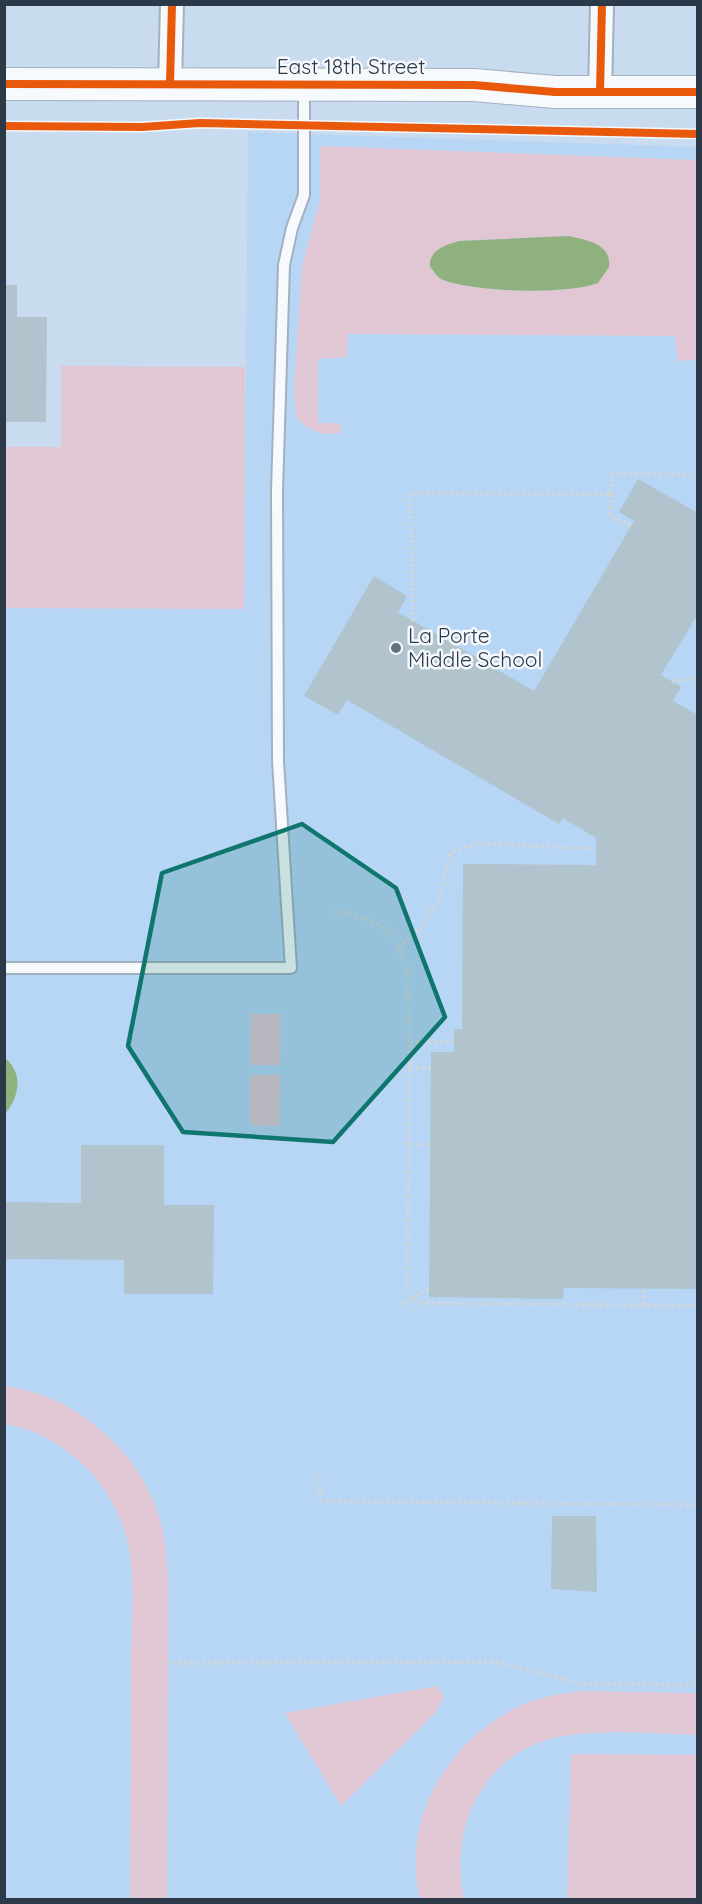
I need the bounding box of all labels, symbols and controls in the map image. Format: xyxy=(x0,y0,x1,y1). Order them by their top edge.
street label: East 18th Street xyxy=(277,53,425,79)
place label: La Porte Middle School xyxy=(408,622,542,672)
marker: La Porte Middle School xyxy=(389,641,403,655)

